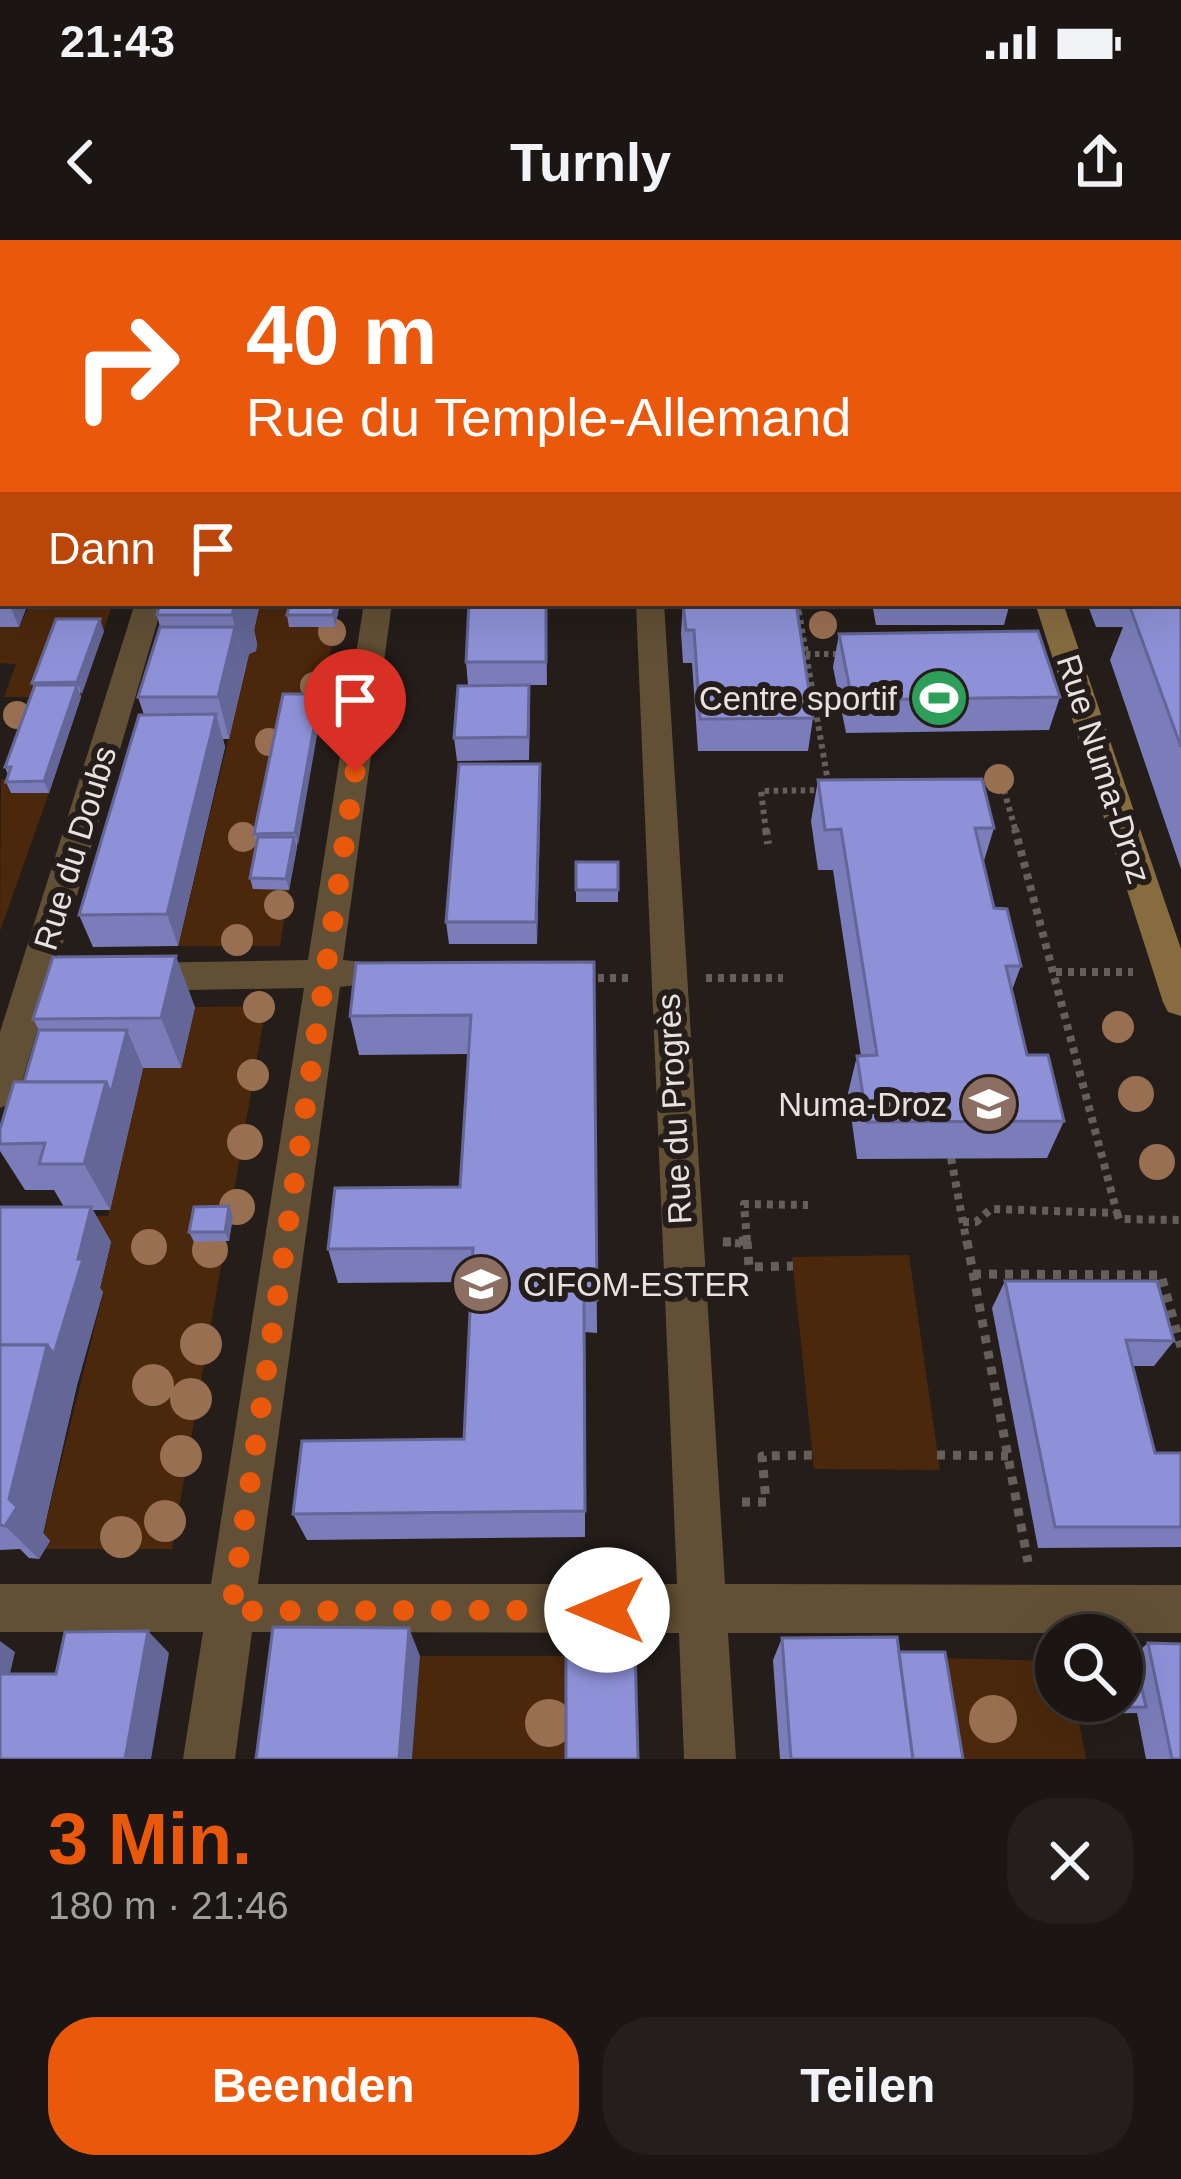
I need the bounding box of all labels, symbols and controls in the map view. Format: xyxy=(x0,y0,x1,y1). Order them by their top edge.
text: 21:43 xyxy=(60,16,175,67)
icon: back xyxy=(48,129,114,195)
icon: share xyxy=(1067,129,1133,195)
text: Turnly xyxy=(510,132,671,192)
icon: right xyxy=(48,288,204,444)
text: 40 m xyxy=(246,288,437,382)
text: Rue du Temple-Allemand xyxy=(246,387,851,447)
icon: arrive xyxy=(180,516,246,582)
text: Dann xyxy=(48,523,156,574)
pin xyxy=(304,649,406,772)
street label: Rue Numa-Droz xyxy=(1050,650,1158,888)
icon: arrive xyxy=(322,667,388,733)
sports icon: Centre sportif xyxy=(908,667,970,729)
place label: Centre sportif xyxy=(699,680,898,717)
street label: Rue du Doubs xyxy=(26,742,124,954)
street label: Rue du Progrès xyxy=(649,993,699,1225)
school or university icon: Numa-Droz xyxy=(958,1073,1020,1135)
place label: Numa-Droz xyxy=(778,1086,947,1123)
school or university icon: CIFOM-ESTER xyxy=(450,1253,512,1315)
place label: CIFOM-ESTER xyxy=(523,1266,750,1303)
position arrow xyxy=(544,1547,670,1673)
map controls xyxy=(1035,1614,1143,1722)
button: search xyxy=(1035,1614,1143,1722)
button: close xyxy=(1007,1798,1133,1924)
text: 3 Min. xyxy=(48,1799,252,1879)
text: 180 m · 21:46 xyxy=(48,1884,289,1927)
button: Beenden xyxy=(48,2017,579,2155)
button: Teilen xyxy=(603,2017,1133,2155)

